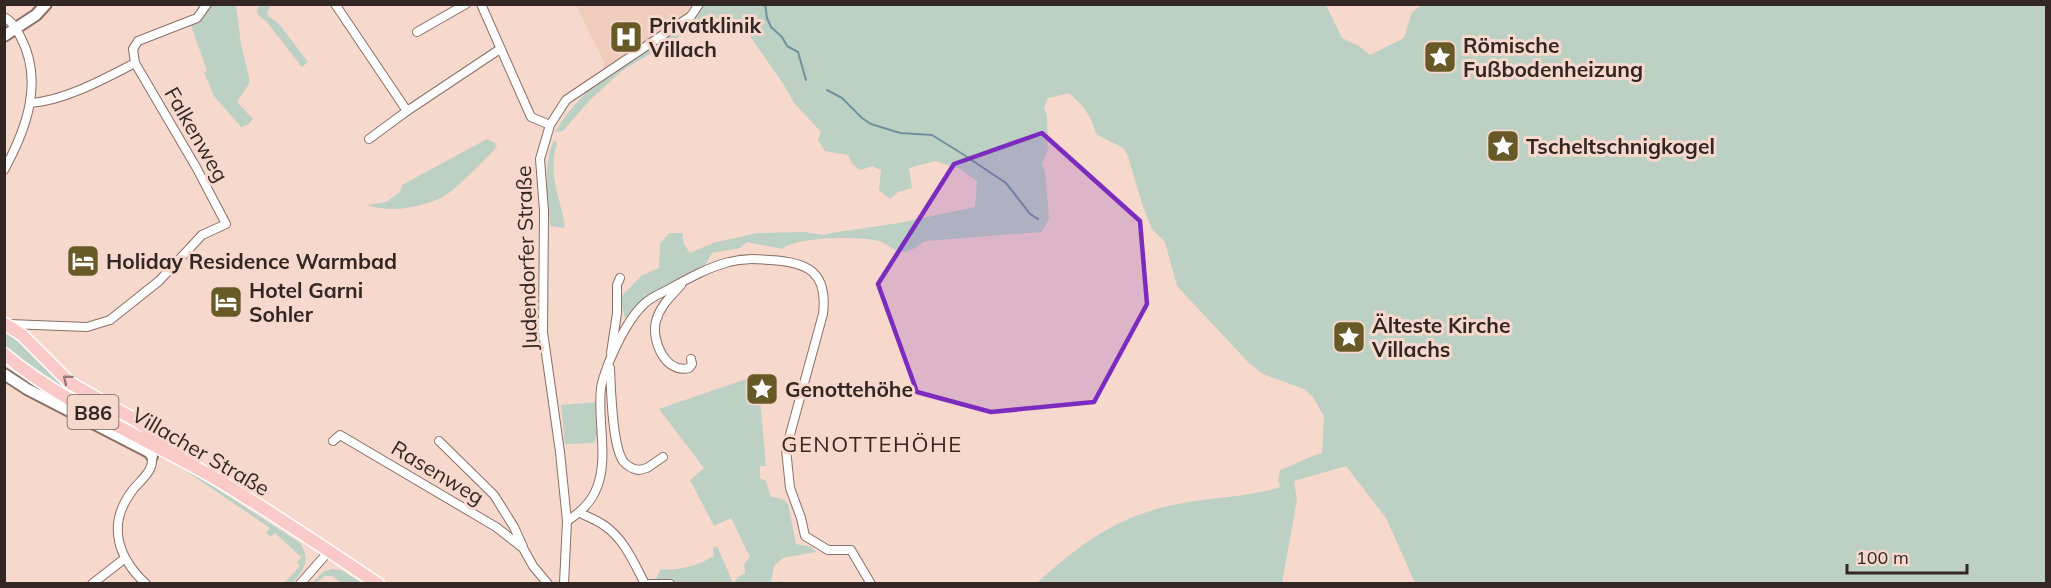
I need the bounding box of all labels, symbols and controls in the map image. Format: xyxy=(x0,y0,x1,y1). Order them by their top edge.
place label: Privatklinik Villach xyxy=(648,12,761,62)
hospital icon: Privatklinik Villach xyxy=(608,19,644,55)
place label: Römische Fußbodenheizung xyxy=(1463,32,1643,82)
place icon: Römische Fußbodenheizung xyxy=(1422,39,1458,75)
street label: Falkenweg xyxy=(159,82,235,186)
place icon: Tscheltschnigkogel xyxy=(1485,128,1521,164)
place label: Tscheltschnigkogel xyxy=(1526,133,1715,159)
street label: Judendorfer Straße xyxy=(510,165,542,351)
hotel icon: Holiday Residence Warmbad xyxy=(65,243,101,279)
place label: Holiday Residence Warmbad xyxy=(106,248,397,274)
place label: Hotel Garni Sohler xyxy=(249,277,363,327)
hotel icon: Hotel Garni Sohler xyxy=(208,284,244,320)
place label: Älteste Kirche Villachs xyxy=(1371,312,1510,362)
place icon: Älteste Kirche Villachs xyxy=(1331,319,1367,355)
place icon: Genottehöhe xyxy=(744,371,780,407)
one-way arrow xyxy=(63,376,74,387)
place label: Genottehöhe xyxy=(785,376,913,402)
road number: B86 xyxy=(68,395,118,429)
street label: Villacher Straße xyxy=(127,401,275,501)
district label: GENOTTEHÖHE xyxy=(781,430,963,458)
street label: Rasenweg xyxy=(387,434,489,510)
scale bar xyxy=(1847,537,1967,575)
text: 100 m xyxy=(1856,546,1909,569)

